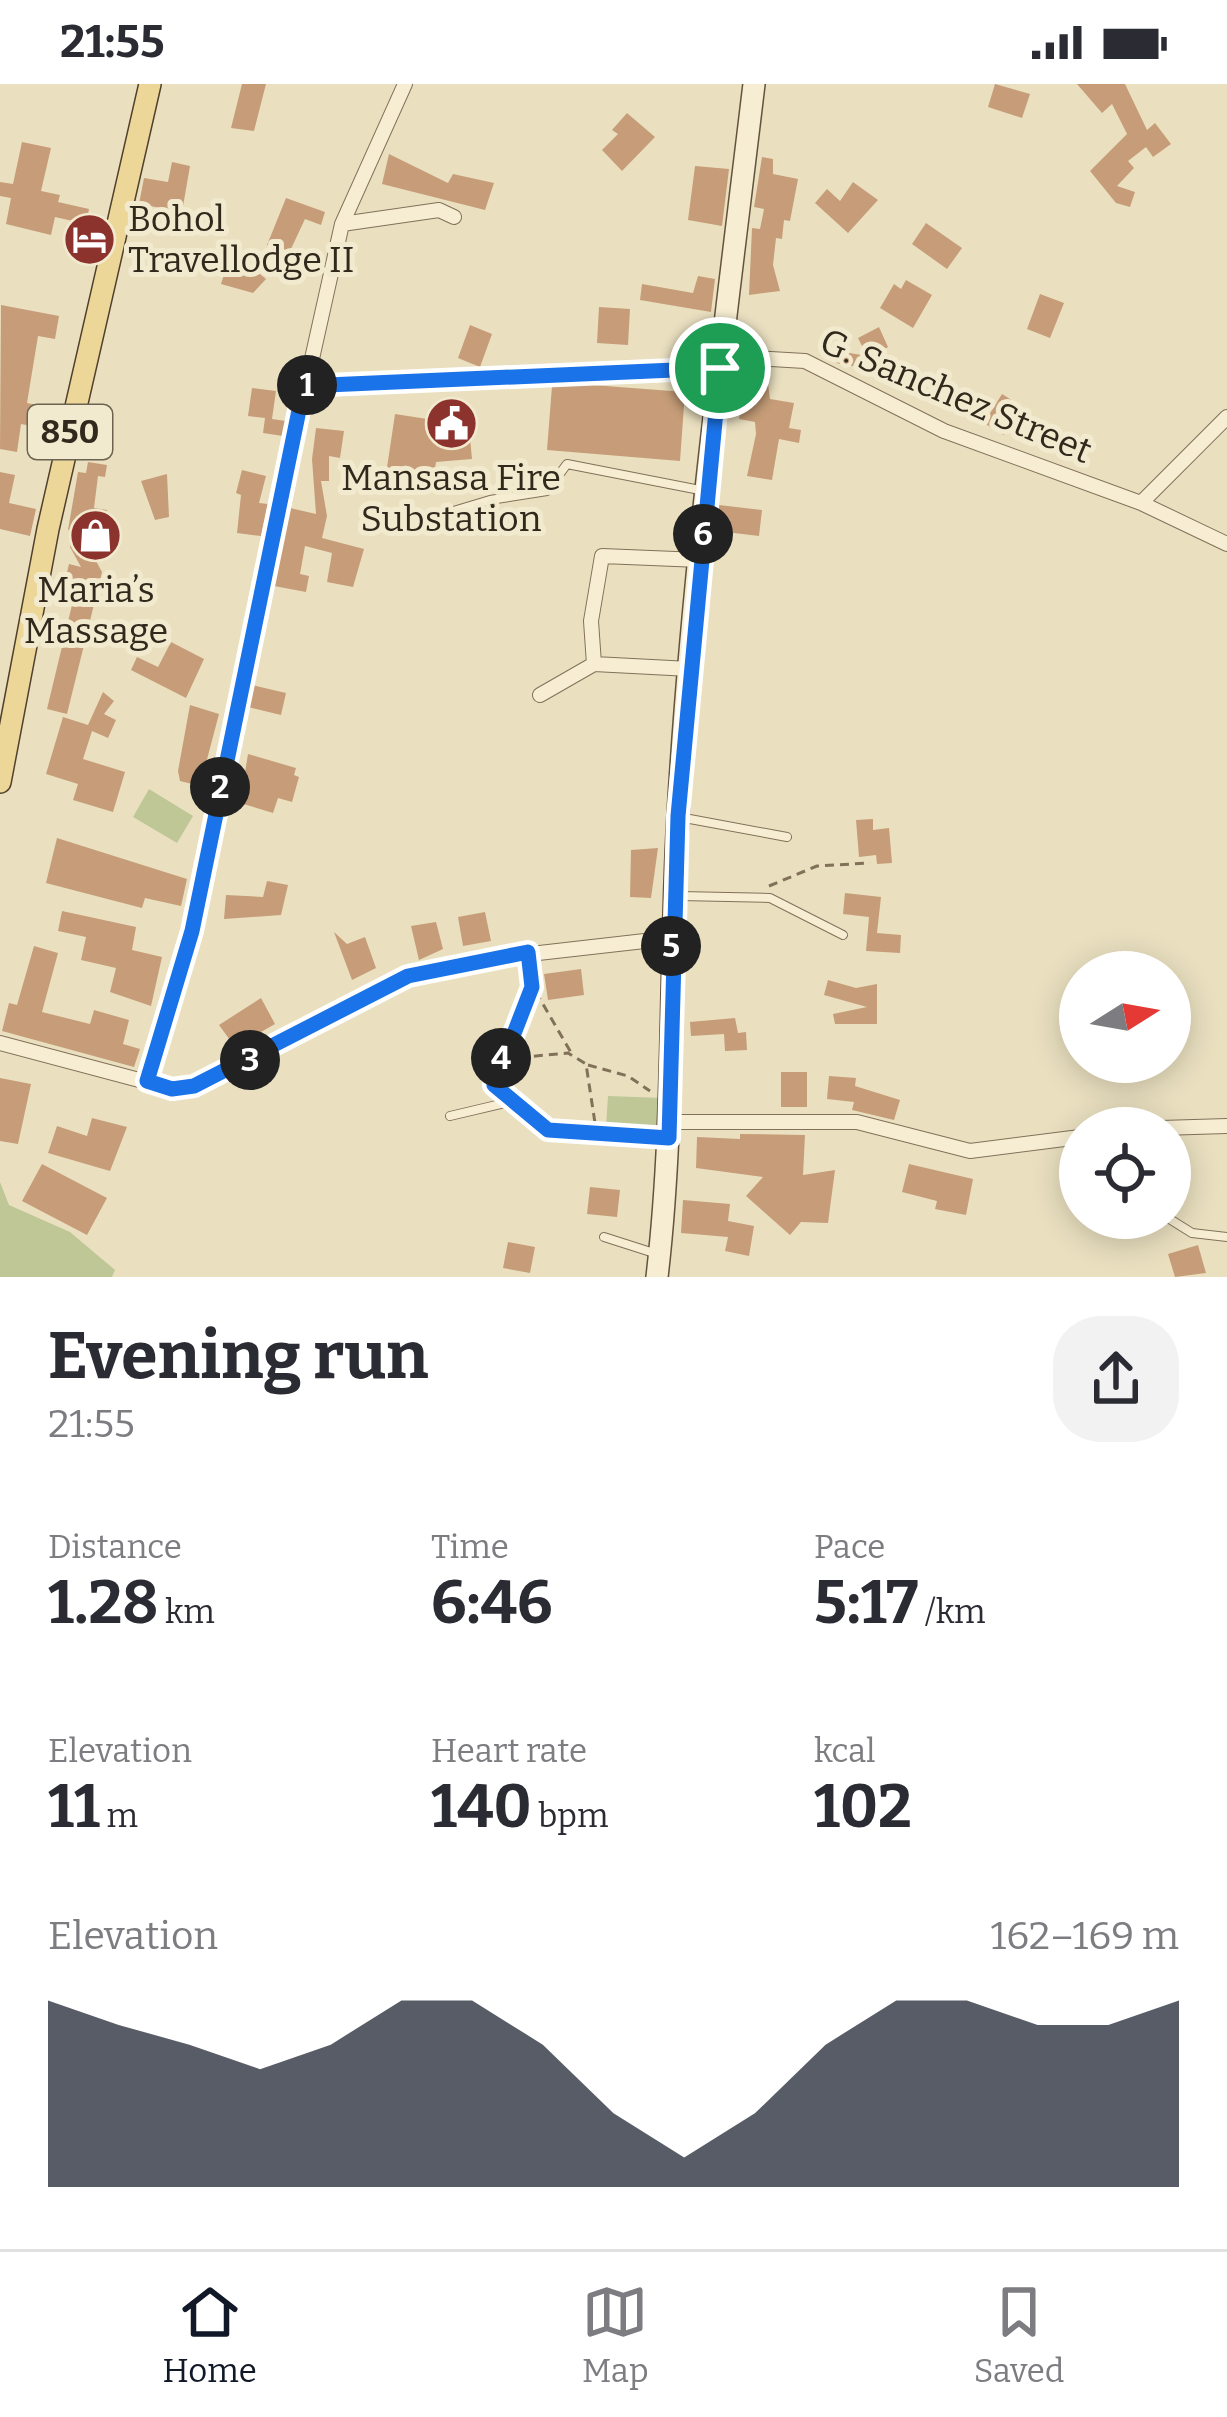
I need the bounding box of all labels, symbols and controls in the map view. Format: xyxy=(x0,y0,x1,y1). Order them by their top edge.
text: 21:55 xyxy=(60,15,165,69)
place label: Bohol Travellodge II xyxy=(128,197,354,282)
hotel icon: Bohol Travellodge II xyxy=(61,212,117,268)
pin xyxy=(669,317,771,419)
street label: G. Sanchez Street xyxy=(814,319,1098,473)
icon: arrive xyxy=(687,335,753,401)
pin: 1 xyxy=(277,355,337,415)
text: 1 xyxy=(300,365,314,405)
public building icon: Mansasa Fire Substation xyxy=(423,395,479,451)
road number: 850 xyxy=(28,405,112,459)
place label: Mansasa Fire Substation xyxy=(341,456,561,541)
pin: 6 xyxy=(673,504,733,564)
shop icon: Maria’s Massage xyxy=(68,507,124,563)
text: 6 xyxy=(693,514,713,554)
place label: Maria’s Massage xyxy=(24,568,168,653)
pin: 2 xyxy=(190,757,250,817)
text: 2 xyxy=(211,767,229,807)
pin: 5 xyxy=(641,916,701,976)
text: 5 xyxy=(662,926,680,966)
north arrow xyxy=(1059,951,1191,1083)
map controls xyxy=(1059,951,1191,1239)
pin: 4 xyxy=(471,1028,531,1088)
pin: 3 xyxy=(220,1030,280,1090)
text: 4 xyxy=(491,1038,511,1078)
text: 3 xyxy=(240,1040,260,1080)
button: locate xyxy=(1059,1107,1191,1239)
text: Evening run xyxy=(48,1316,429,1395)
button: share xyxy=(1053,1316,1179,1442)
text: 21:55 xyxy=(48,1401,135,1447)
text: Distance xyxy=(48,1527,182,1567)
text: Time xyxy=(431,1527,509,1567)
text: Pace xyxy=(814,1527,885,1567)
text: 1.28 xyxy=(48,1567,158,1639)
text: 6:46 xyxy=(431,1567,552,1639)
text: 5:17 xyxy=(814,1567,918,1639)
text: km xyxy=(158,1592,215,1632)
text: /km xyxy=(918,1592,985,1632)
text: Elevation xyxy=(48,1731,192,1771)
text: Heart rate xyxy=(431,1731,587,1771)
text: kcal xyxy=(814,1731,875,1771)
text: 11 xyxy=(48,1771,100,1843)
text: 140 xyxy=(431,1771,532,1843)
text: 102 xyxy=(814,1771,912,1843)
text: m xyxy=(100,1796,138,1836)
text: bpm xyxy=(532,1796,608,1836)
text: Elevation xyxy=(48,1913,218,1959)
text: 162–169 m xyxy=(990,1913,1179,1959)
tab: Home xyxy=(163,2279,257,2391)
tab: Map xyxy=(582,2279,649,2391)
tab: Saved xyxy=(974,2279,1064,2391)

